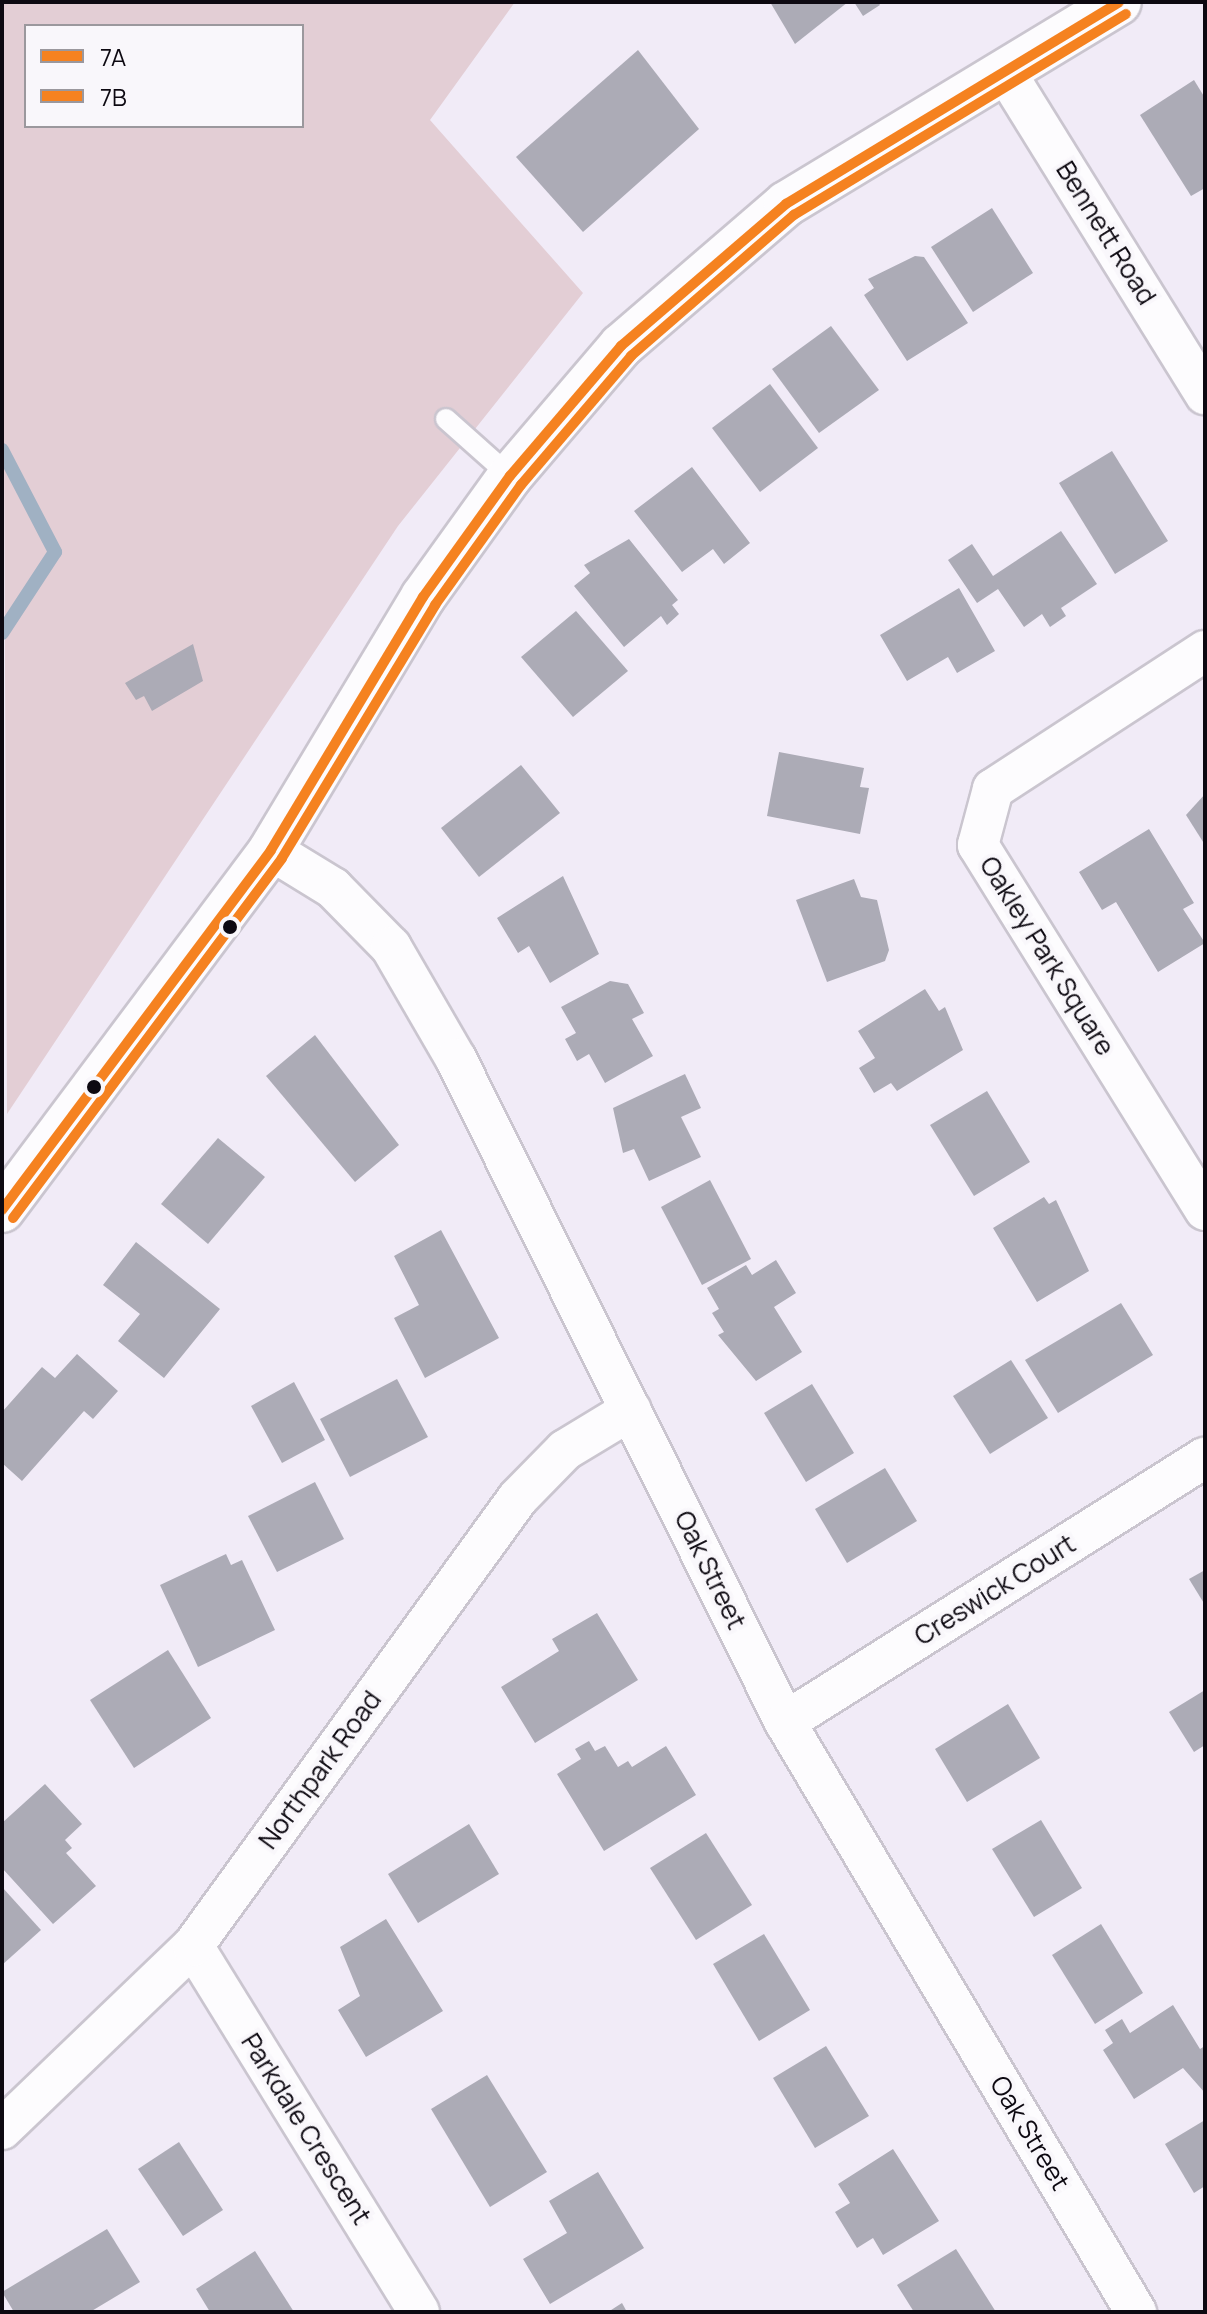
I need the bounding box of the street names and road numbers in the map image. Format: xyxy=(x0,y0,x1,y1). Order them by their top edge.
street label: Bennett Road xyxy=(1050,156,1162,310)
street label: Oakley Park Square xyxy=(973,851,1121,1061)
street label: Oak Street xyxy=(668,1506,752,1634)
street label: Creswick Court xyxy=(909,1528,1081,1652)
street label: Northpark Road xyxy=(252,1685,388,1855)
street label: Parkdale Crescent xyxy=(235,2028,377,2230)
street label: Oak Street xyxy=(984,2070,1076,2196)

